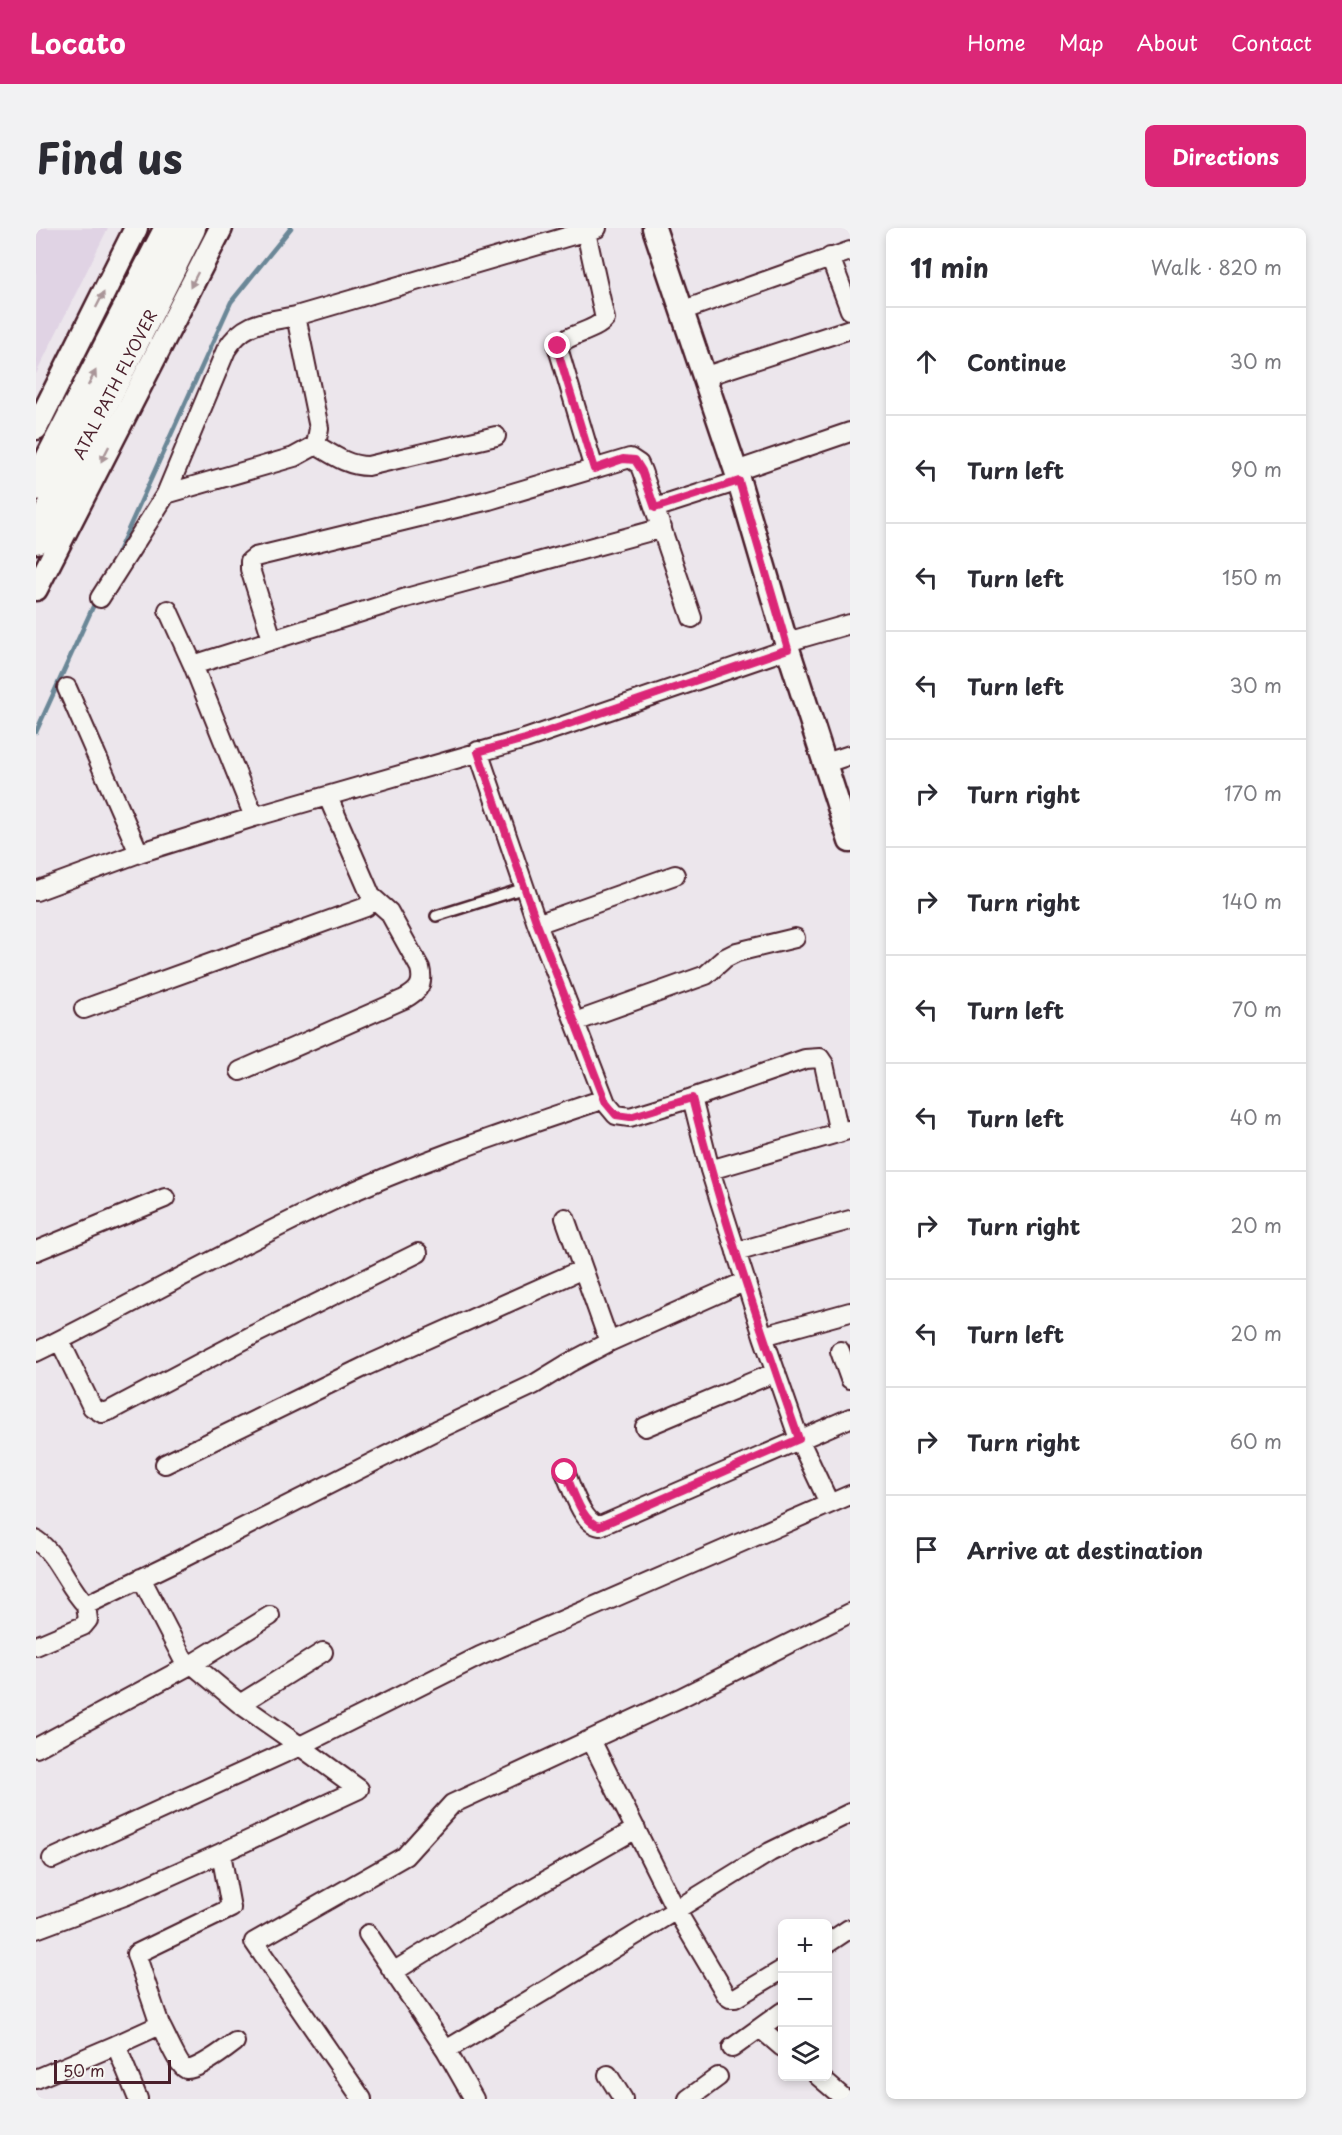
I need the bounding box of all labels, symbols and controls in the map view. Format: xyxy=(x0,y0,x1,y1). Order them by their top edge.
text: Locato xyxy=(30,21,126,64)
text: Home xyxy=(967,26,1026,58)
text: Map xyxy=(1059,26,1104,58)
text: About xyxy=(1137,26,1198,58)
text: Contact xyxy=(1231,26,1312,58)
text: Find us xyxy=(36,125,183,188)
button: Directions xyxy=(1145,125,1306,187)
text: 11 min xyxy=(910,248,989,287)
text: Walk · 820 m xyxy=(1151,252,1282,282)
one-way arrow xyxy=(190,271,200,289)
one-way arrow xyxy=(95,292,104,309)
street label: ATAL PATH FLYOVER xyxy=(66,305,162,463)
route end xyxy=(544,332,570,358)
icon: ahead xyxy=(910,345,943,378)
text: Continue xyxy=(967,345,1066,378)
text: 30 m xyxy=(1229,346,1282,376)
one-way arrow xyxy=(86,369,96,387)
one-way arrow xyxy=(101,445,110,462)
icon: left xyxy=(910,453,943,486)
text: Turn left xyxy=(967,453,1064,486)
text: 90 m xyxy=(1231,454,1282,484)
icon: left xyxy=(910,561,943,594)
text: Turn left xyxy=(967,561,1064,594)
text: 150 m xyxy=(1222,562,1282,592)
icon: left xyxy=(910,669,943,702)
text: Turn left xyxy=(967,669,1064,702)
text: 30 m xyxy=(1229,670,1282,700)
icon: right xyxy=(910,777,943,810)
text: Turn right xyxy=(967,777,1080,810)
text: 170 m xyxy=(1224,778,1282,808)
icon: right xyxy=(910,885,943,918)
text: Turn right xyxy=(967,885,1080,918)
text: 140 m xyxy=(1222,886,1282,916)
icon: left xyxy=(910,993,943,1026)
text: Turn left xyxy=(967,993,1064,1026)
text: 70 m xyxy=(1232,994,1282,1024)
icon: left xyxy=(910,1101,943,1134)
text: Turn left xyxy=(967,1101,1064,1134)
text: 40 m xyxy=(1230,1102,1282,1132)
icon: right xyxy=(910,1209,943,1242)
text: Turn right xyxy=(967,1209,1080,1242)
text: 20 m xyxy=(1230,1210,1282,1240)
icon: left xyxy=(910,1317,943,1350)
text: Turn left xyxy=(967,1317,1064,1350)
text: 20 m xyxy=(1230,1318,1282,1348)
icon: right xyxy=(910,1425,943,1458)
text: Turn right xyxy=(967,1425,1080,1458)
text: 60 m xyxy=(1230,1426,1282,1456)
route start xyxy=(551,1458,577,1484)
icon: arrive xyxy=(910,1533,943,1566)
text: Arrive at destination xyxy=(967,1533,1203,1566)
map controls xyxy=(778,1919,832,2081)
button: + xyxy=(778,1919,832,1973)
button: − xyxy=(778,1973,832,2027)
button: layers xyxy=(778,2027,832,2081)
scale bar xyxy=(54,2057,171,2084)
text: 50 m xyxy=(63,2058,104,2082)

